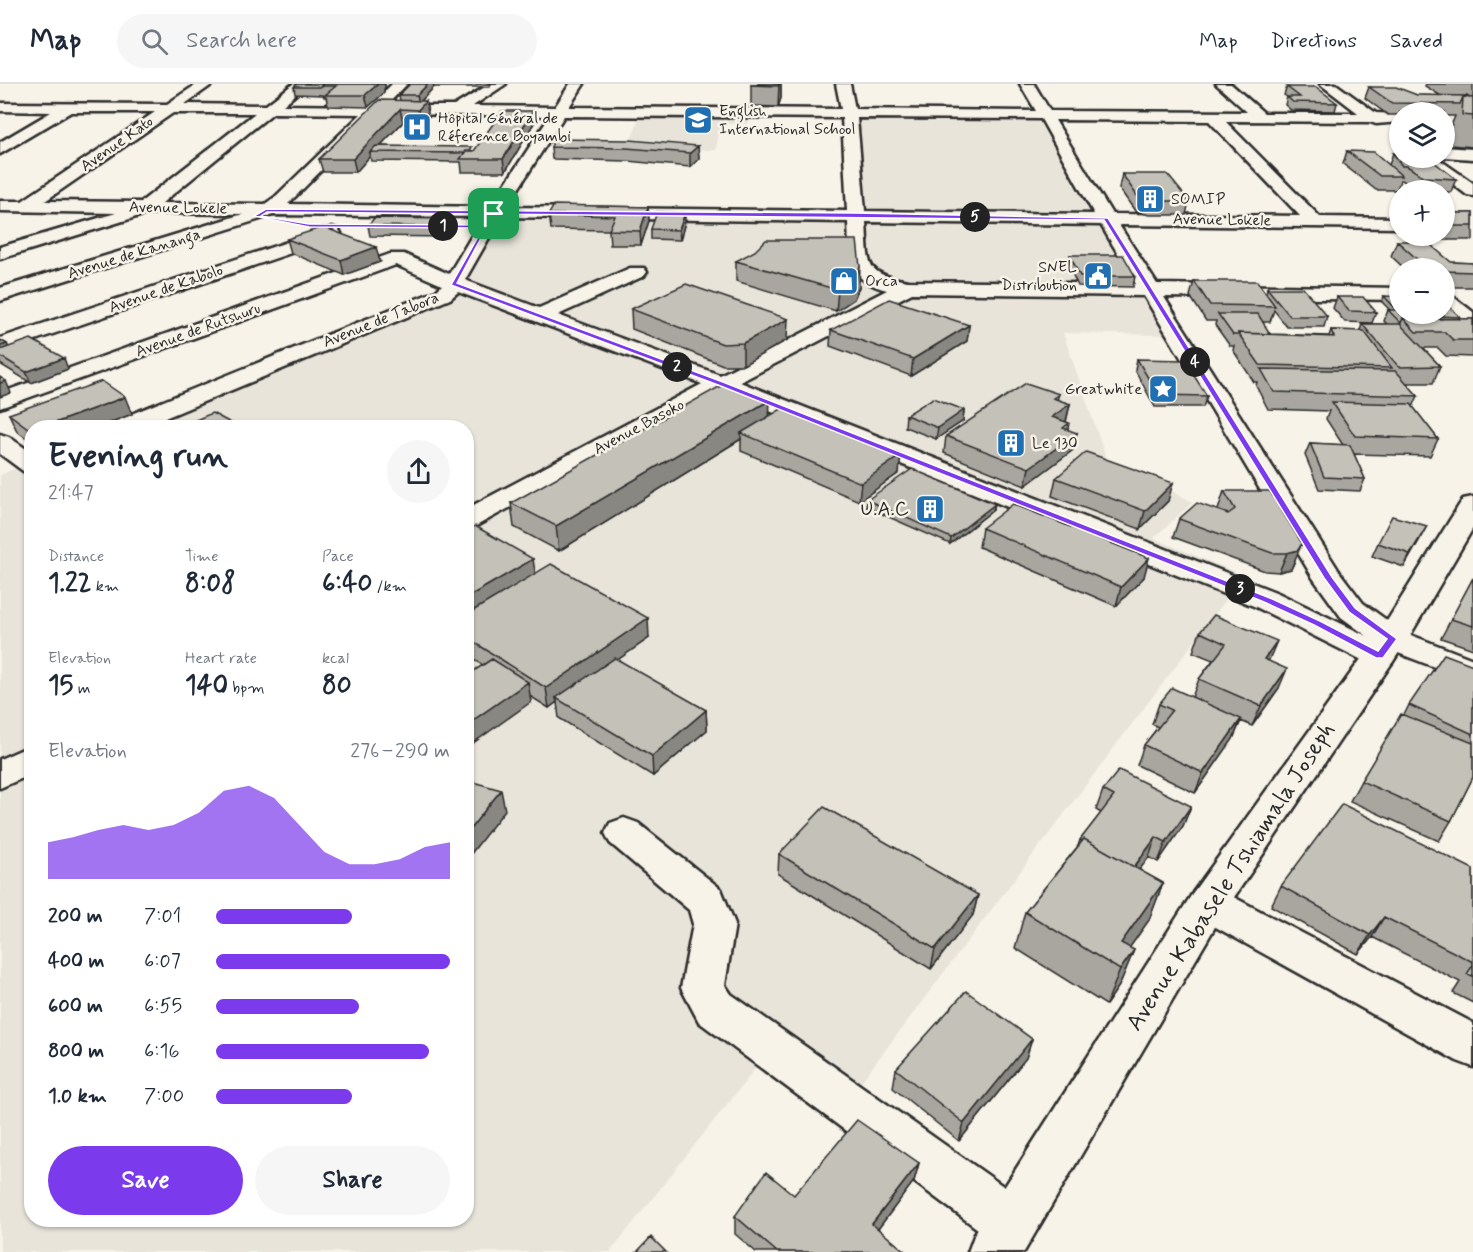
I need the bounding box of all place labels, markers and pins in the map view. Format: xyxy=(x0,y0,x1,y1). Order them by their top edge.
place label: English International School xyxy=(719,101,856,140)
school or university icon: English International School xyxy=(682,104,714,136)
place label: Hôpital Général de Réference Boyambi xyxy=(438,108,571,147)
hospital icon: Hôpital Général de Réference Boyambi xyxy=(401,111,433,143)
building icon: SOMIP xyxy=(1134,183,1166,215)
pin xyxy=(468,188,519,239)
place label: SOMIP xyxy=(1171,189,1226,210)
pin: 5 xyxy=(960,202,990,232)
pin: 1 xyxy=(428,211,458,241)
place label: SNEL Distribution xyxy=(1001,257,1077,296)
public building icon: SNEL Distribution xyxy=(1082,260,1114,292)
shop icon: Orca xyxy=(828,265,860,297)
place label: Orca xyxy=(865,271,898,292)
pin: 4 xyxy=(1180,347,1210,377)
pin: 2 xyxy=(662,352,692,382)
place icon: Greatwhite xyxy=(1147,373,1179,405)
place label: Greatwhite xyxy=(1065,379,1142,400)
building icon: Le 130 xyxy=(995,427,1027,459)
place label: Le 130 xyxy=(1032,433,1078,454)
building icon: U.A.C xyxy=(914,493,946,525)
place label: U.A.C xyxy=(860,496,909,523)
pin: 3 xyxy=(1225,574,1255,604)

